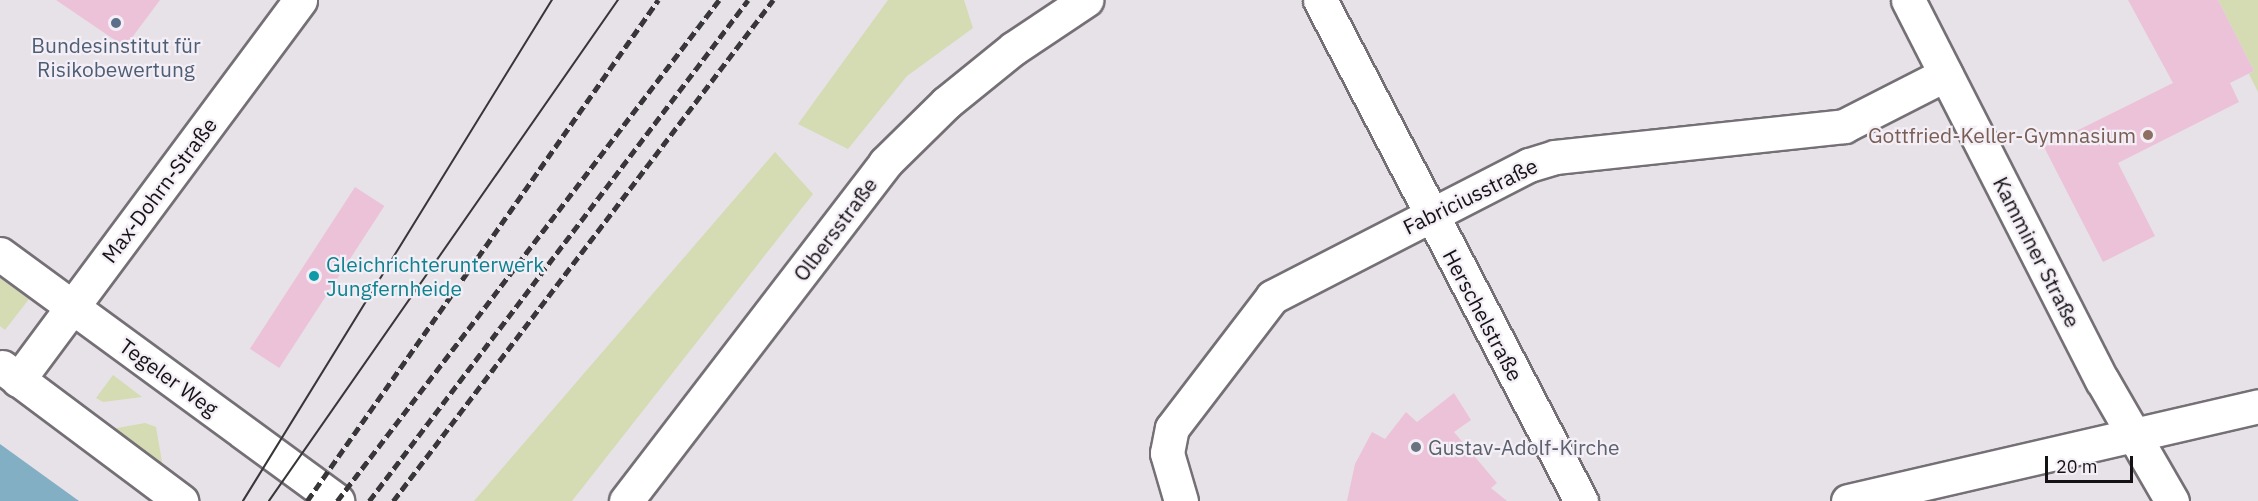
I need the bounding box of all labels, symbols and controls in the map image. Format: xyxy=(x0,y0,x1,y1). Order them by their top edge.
marker: Bundesinstitut für Risikobewertung xyxy=(109,16,123,30)
place label: Bundesinstitut für Risikobewertung xyxy=(31,32,201,82)
street label: Max-Dohrn-Straße xyxy=(96,112,222,268)
place label: Gottfried-Keller-Gymnasium xyxy=(1868,122,2136,148)
marker: Gottfried-Keller-Gymnasium xyxy=(2141,128,2155,142)
street label: Fabriciusstraße xyxy=(1399,153,1541,239)
street label: Olbersstraße xyxy=(788,172,882,286)
street label: Kamminer Straße xyxy=(1988,172,2086,332)
street label: Herschelstraße xyxy=(1438,245,1528,385)
place label: Gleichrichterunterwerk Jungfernheide xyxy=(326,251,544,301)
marker: Gleichrichterunterwerk Jungfernheide xyxy=(307,269,321,283)
street label: Tegeler Weg xyxy=(115,333,223,421)
place label: Gustav-Adolf-Kirche xyxy=(1428,434,1620,460)
marker: Gustav-Adolf-Kirche xyxy=(1409,440,1423,454)
scale bar xyxy=(2048,444,2136,482)
text: 20 m xyxy=(2056,455,2098,478)

